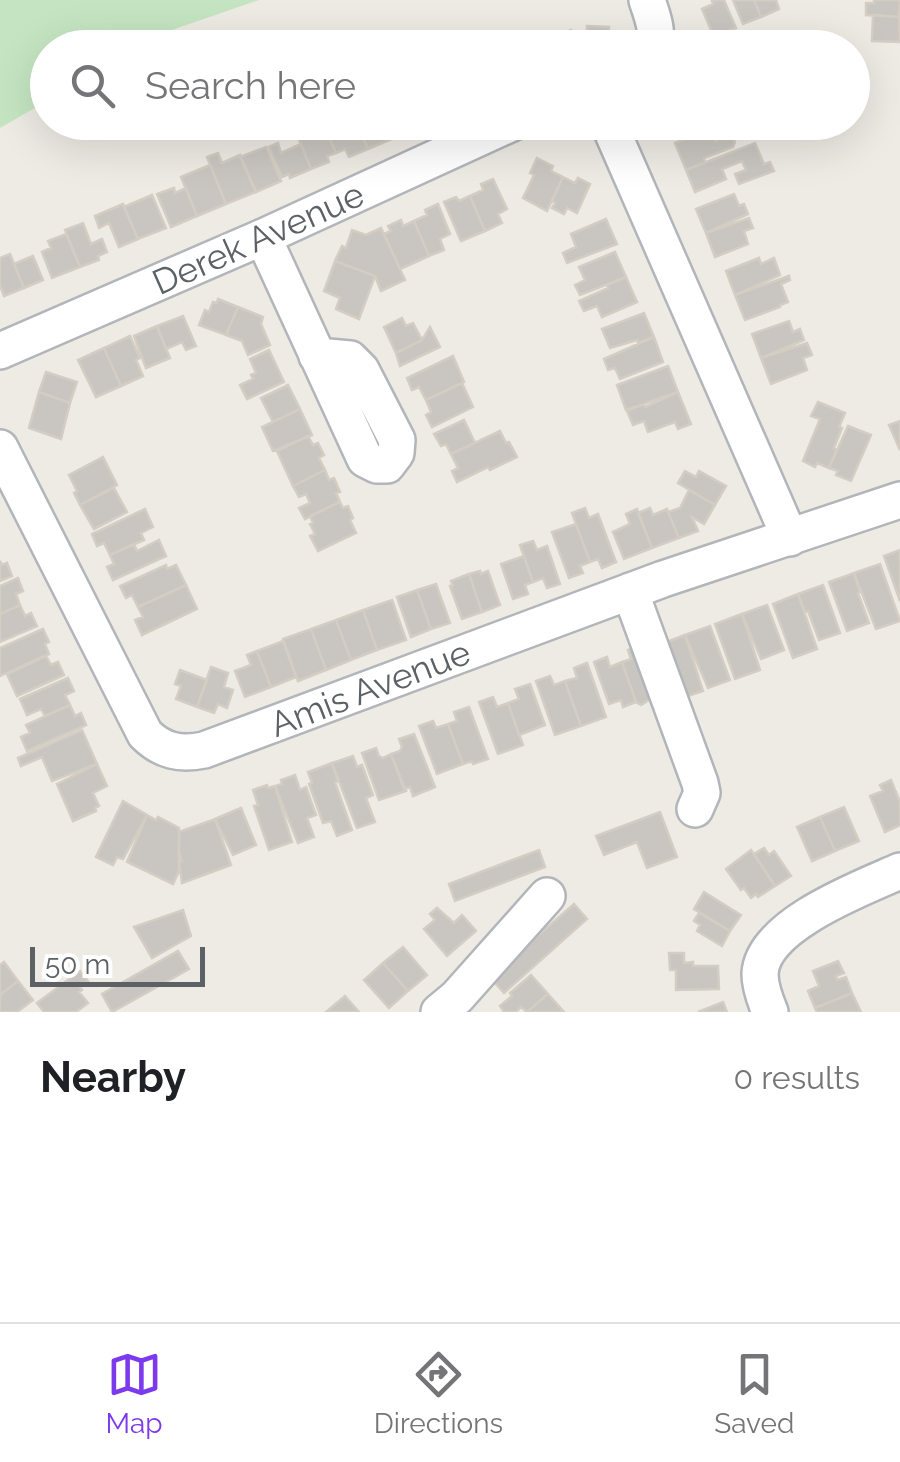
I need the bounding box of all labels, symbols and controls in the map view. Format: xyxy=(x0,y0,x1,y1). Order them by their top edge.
search box xyxy=(30,30,870,140)
icon: search xyxy=(65,58,120,113)
text: Search here xyxy=(145,63,356,108)
street label: Derek Avenue xyxy=(146,173,370,303)
street label: Amis Avenue xyxy=(264,631,476,745)
scale bar xyxy=(30,942,205,986)
text: 50 m xyxy=(45,948,110,981)
text: Nearby xyxy=(40,1053,186,1102)
text: 0 results xyxy=(733,1059,860,1096)
tab: Map xyxy=(106,1347,163,1440)
tab: Directions xyxy=(374,1347,503,1440)
tab: Saved xyxy=(714,1347,794,1440)

